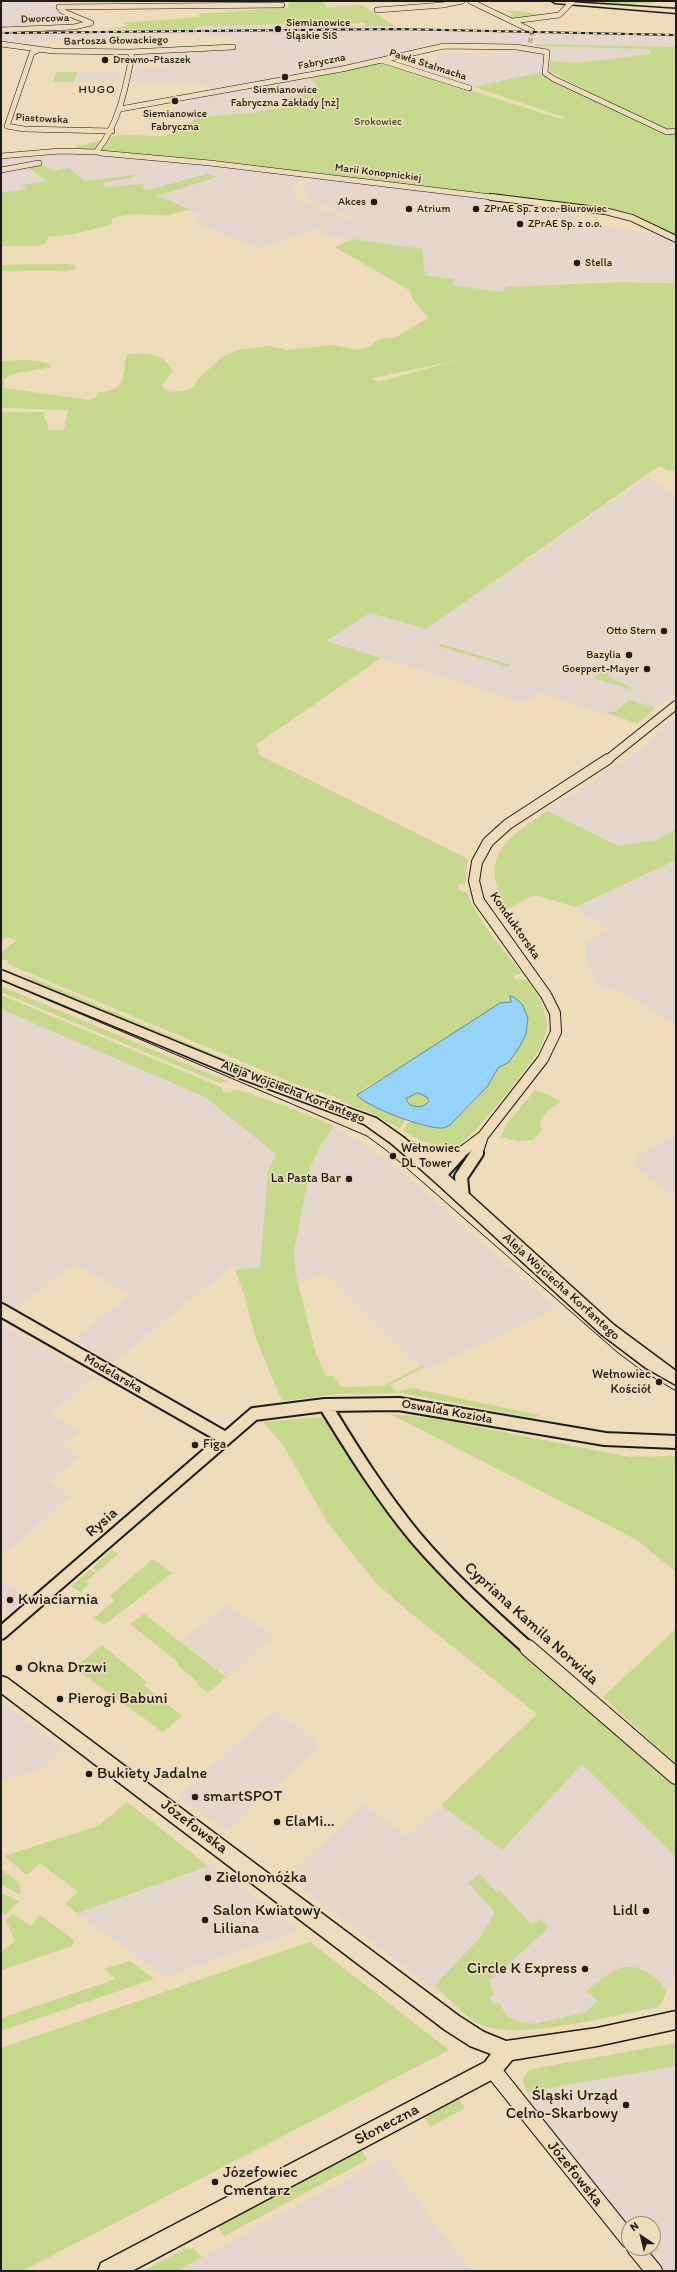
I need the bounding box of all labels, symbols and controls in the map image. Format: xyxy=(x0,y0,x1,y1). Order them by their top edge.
street label: Dworcowa xyxy=(21,12,69,26)
place label: Siemianowice Śląskie SiS xyxy=(286,16,350,42)
marker: Siemianowice Śląskie SiS xyxy=(273,24,283,34)
street label: Bartosza Głowackiego xyxy=(64,33,168,49)
street label: Pawła Stalmacha xyxy=(388,46,468,84)
street label: Fabryczna xyxy=(297,51,347,73)
place label: Drewno-Ptaszek xyxy=(113,53,191,67)
marker: Drewno-Ptaszek xyxy=(100,55,110,65)
marker: Siemianowice Fabryczna Zakłady [nż] xyxy=(280,72,290,82)
district label: HUGO xyxy=(78,83,116,97)
place label: Siemianowice Fabryczna Zakłady [nż] xyxy=(231,83,339,109)
marker: Siemianowice Fabryczna xyxy=(170,96,180,106)
place label: Siemianowice Fabryczna xyxy=(143,107,207,133)
street label: Piastowska xyxy=(15,111,69,127)
park label: Srokowiec xyxy=(354,115,402,129)
street label: Marii Konopnickiej xyxy=(334,161,422,185)
place label: Akces xyxy=(338,195,366,209)
marker: Akces xyxy=(369,197,379,207)
place label: Atrium xyxy=(417,202,450,216)
place label: ZPrAE Sp. z o.o. Biurowiec xyxy=(484,202,607,216)
marker: Atrium xyxy=(404,204,414,214)
marker: ZPrAE Sp. z o.o. Biurowiec xyxy=(471,204,481,214)
place label: ZPrAE Sp. z o.o. xyxy=(528,217,602,231)
marker: ZPrAE Sp. z o.o. xyxy=(515,219,525,229)
place label: Stella xyxy=(585,256,612,270)
marker: Stella xyxy=(572,258,582,268)
place label: Otto Stern xyxy=(606,624,656,638)
marker: Otto Stern xyxy=(659,626,669,636)
place label: Bazylia xyxy=(586,648,621,662)
marker: Bazylia xyxy=(624,650,634,660)
place label: Goeppert-Mayer xyxy=(562,662,639,676)
marker: Goeppert-Mayer xyxy=(642,664,652,674)
street label: Konduktorska xyxy=(486,889,544,963)
street label: Aleja Wojciecha Korfantego xyxy=(219,1057,367,1127)
place label: Wełnowiec DL Tower xyxy=(401,1141,460,1172)
marker: Wełnowiec DL Tower xyxy=(388,1151,398,1161)
place label: La Pasta Bar xyxy=(271,1171,341,1187)
marker: La Pasta Bar xyxy=(344,1174,354,1184)
street label: Aleja Wojciecha Korfantego xyxy=(499,1230,623,1344)
street label: Modelarska xyxy=(81,1351,145,1397)
place label: Wełnowiec Kościół xyxy=(592,1367,651,1398)
marker: Wełnowiec Kościół xyxy=(654,1377,664,1387)
street label: Oswalda Kozioła xyxy=(400,1396,494,1428)
place label: Figa xyxy=(203,1437,226,1453)
marker: Figa xyxy=(190,1440,200,1450)
street label: Rysia xyxy=(82,1504,122,1542)
street label: Cypriana Kamila Norwida xyxy=(460,1558,602,1690)
place label: Kwiaciarnia xyxy=(18,1590,98,1610)
marker: Kwiaciarnia xyxy=(5,1595,15,1605)
place label: Okna Drzwi xyxy=(27,1658,107,1678)
marker: Okna Drzwi xyxy=(14,1663,24,1673)
place label: Pierogi Babuni xyxy=(68,1689,167,1709)
marker: Pierogi Babuni xyxy=(55,1694,65,1704)
place label: Bukiety Jadalne xyxy=(97,1764,207,1784)
marker: Bukiety Jadalne xyxy=(84,1769,94,1779)
place label: smartSPOT xyxy=(203,1787,282,1807)
marker: smartSPOT xyxy=(190,1792,200,1802)
street label: Józefowska xyxy=(157,1795,231,1859)
place label: ElaMi… xyxy=(285,1812,335,1832)
marker: ElaMi… xyxy=(272,1817,282,1827)
place label: Zielononóżka xyxy=(216,1868,307,1888)
marker: Zielononóżka xyxy=(203,1873,213,1883)
place label: Salon Kwiatowy Liliana xyxy=(213,1901,320,1939)
place label: Lidl xyxy=(612,1901,638,1921)
marker: Lidl xyxy=(641,1906,651,1916)
marker: Salon Kwiatowy Liliana xyxy=(200,1915,210,1925)
place label: Circle K Express xyxy=(467,1959,577,1979)
marker: Circle K Express xyxy=(580,1964,590,1974)
place label: Śląski Urząd Celno-Skarbowy xyxy=(506,2086,618,2124)
street label: Słoneczna xyxy=(351,2100,423,2150)
marker: Śląski Urząd Celno-Skarbowy xyxy=(621,2100,631,2110)
street label: Józefowska xyxy=(543,2137,607,2211)
place label: Józefowiec Cmentarz xyxy=(223,2163,298,2201)
marker: Józefowiec Cmentarz xyxy=(210,2177,220,2187)
north arrow xyxy=(621,2216,661,2256)
text: N xyxy=(628,2219,641,2234)

